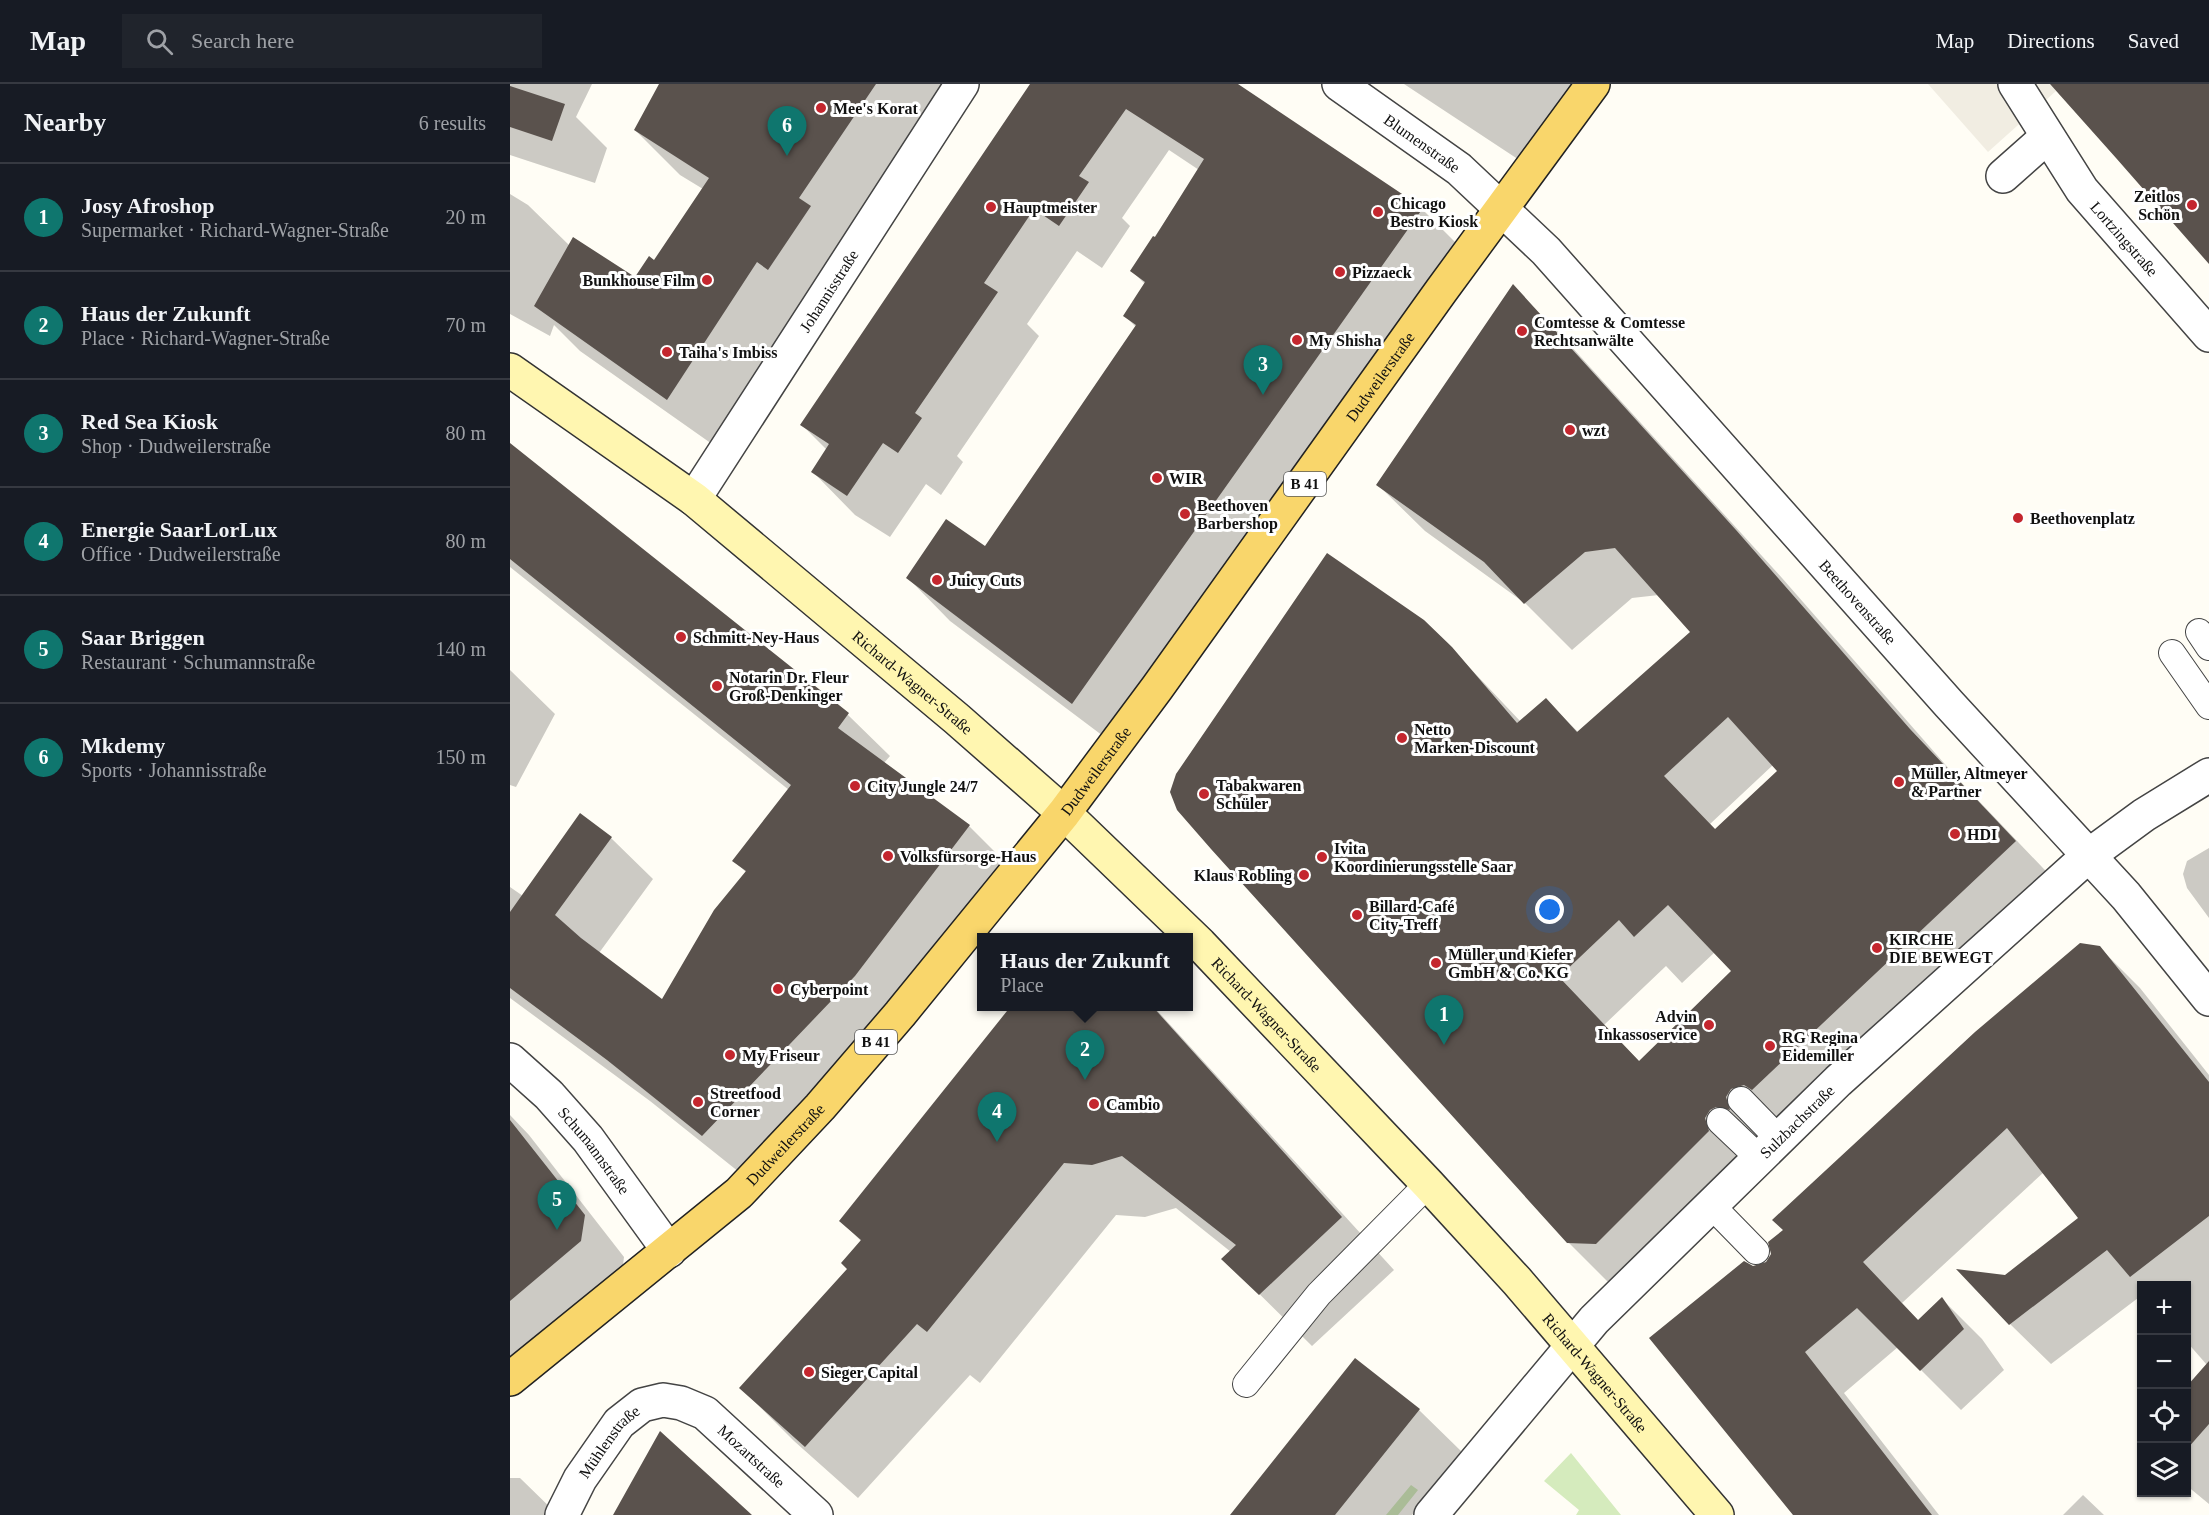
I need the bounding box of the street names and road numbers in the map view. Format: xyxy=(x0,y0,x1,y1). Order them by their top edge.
street label: Blumenstraße xyxy=(1381,110,1463,176)
street label: Lortzingstraße xyxy=(2087,198,2162,279)
street label: Johannisstraße xyxy=(796,246,861,335)
street label: Dudweilerstraße xyxy=(1342,329,1418,425)
road number: B 41 xyxy=(1284,472,1326,496)
street label: Beethovenstraße xyxy=(1816,556,1900,647)
street label: Richard-Wagner-Straße xyxy=(849,627,976,737)
street label: Dudweilerstraße xyxy=(1057,723,1134,818)
street label: Richard-Wagner-Straße xyxy=(1209,954,1325,1075)
road number: B 41 xyxy=(855,1030,897,1054)
street label: Sulzbachstraße xyxy=(1756,1081,1837,1161)
street label: Dudweilerstraße xyxy=(742,1100,827,1189)
street label: Schumannstraße xyxy=(555,1103,633,1197)
street label: Richard-Wagner-Straße xyxy=(1540,1310,1651,1436)
street label: Mühlenstraße xyxy=(575,1402,643,1481)
street label: Mozartstraße xyxy=(715,1421,789,1491)

